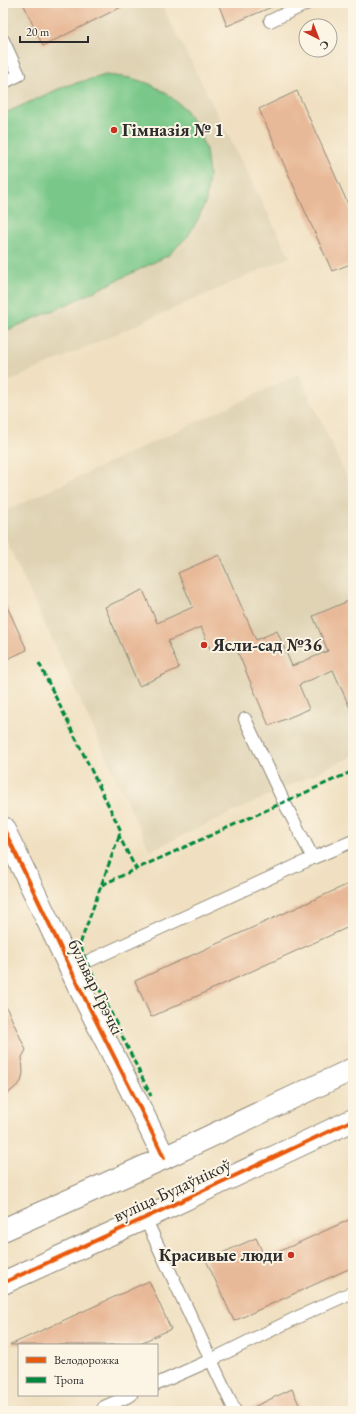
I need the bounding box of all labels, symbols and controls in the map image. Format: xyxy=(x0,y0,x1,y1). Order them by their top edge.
scale bar xyxy=(20,18,88,44)
north arrow xyxy=(298,18,338,58)
text: 20 m xyxy=(26,24,50,40)
text: С xyxy=(317,38,332,53)
place label: Гімназія № 1 xyxy=(122,118,224,141)
marker: Гімназія № 1 xyxy=(109,125,119,135)
place label: Ясли-сад №36 xyxy=(211,633,323,656)
marker: Ясли-сад №36 xyxy=(199,640,209,650)
street label: бульвар Грэчкі xyxy=(63,935,130,1039)
street label: вуліца Будаўнікоў xyxy=(109,1152,234,1227)
place label: Красивые люди xyxy=(159,1243,283,1266)
marker: Красивые люди xyxy=(286,1250,296,1260)
legend xyxy=(18,1344,158,1396)
text: Велодорожка xyxy=(54,1352,119,1368)
text: Тропа xyxy=(54,1372,84,1388)

